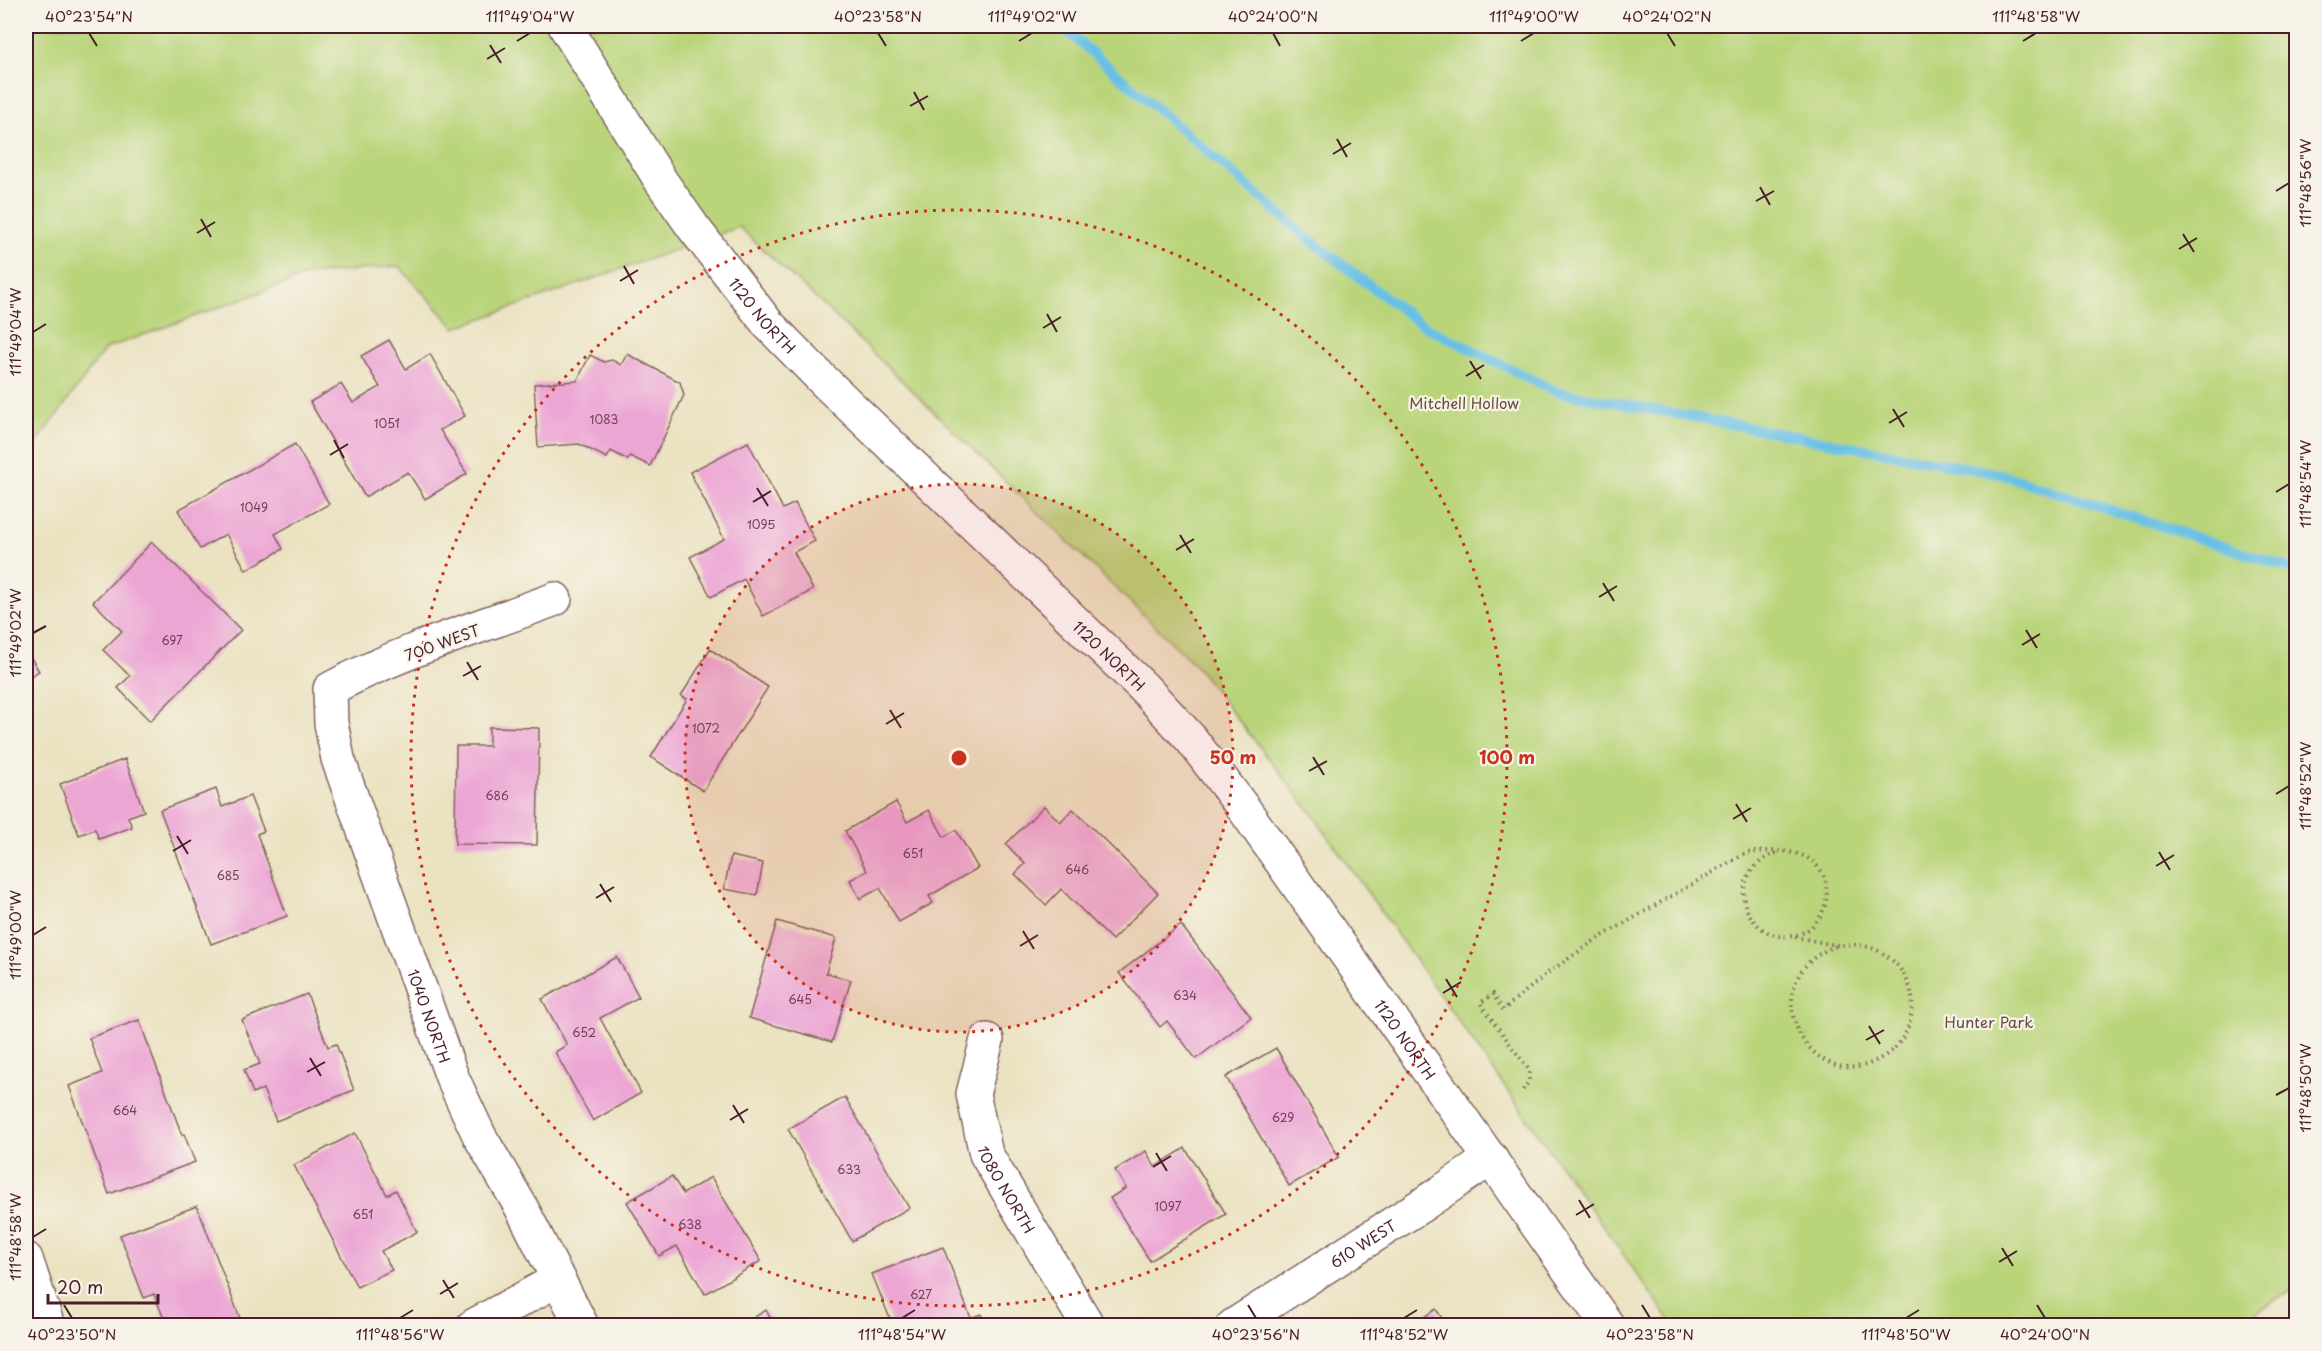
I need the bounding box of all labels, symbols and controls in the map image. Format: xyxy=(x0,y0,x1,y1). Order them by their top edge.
text: 40°23'54"N xyxy=(45,4,133,27)
text: 111°49'04"W xyxy=(486,4,575,27)
text: 40°23'58"N xyxy=(834,4,922,27)
text: 111°49'02"W xyxy=(987,4,1077,27)
text: 40°24'00"N xyxy=(1228,4,1318,27)
text: 111°49'00"W xyxy=(1489,4,1580,27)
text: 40°24'02"N xyxy=(1622,4,1712,27)
text: 111°48'58"W xyxy=(1992,4,2081,27)
text: 111°48'56"W xyxy=(2293,138,2316,227)
street label: 1120 NORTH xyxy=(724,272,802,358)
text: 111°49'04"W xyxy=(3,287,26,376)
park label: Mitchell Hollow xyxy=(1409,391,1519,414)
house number: 1083 xyxy=(590,410,619,428)
house number: 1051 xyxy=(374,414,400,432)
text: 111°48'54"W xyxy=(2293,439,2316,528)
house number: 1049 xyxy=(240,498,268,516)
house number: 1095 xyxy=(747,515,775,533)
text: 111°49'02"W xyxy=(3,588,26,678)
street label: 1120 NORTH xyxy=(1068,615,1151,696)
street label: 700 WEST xyxy=(401,617,484,666)
house number: 697 xyxy=(161,631,183,649)
house number: 1072 xyxy=(692,719,720,737)
text: 111°48'52"W xyxy=(2293,741,2316,830)
text: 50 m xyxy=(1210,743,1256,770)
text: 100 m xyxy=(1479,743,1535,770)
centre of rings xyxy=(949,748,969,768)
house number: 686 xyxy=(485,786,509,804)
house number: 651 xyxy=(903,844,923,862)
house number: 646 xyxy=(1065,860,1089,878)
house number: 685 xyxy=(216,866,240,884)
text: 111°49'00"W xyxy=(3,889,26,980)
street label: 1040 NORTH xyxy=(403,966,457,1066)
house number: 634 xyxy=(1173,986,1197,1004)
house number: 645 xyxy=(788,990,812,1008)
street label: 1120 NORTH xyxy=(1370,994,1442,1084)
park label: Hunter Park xyxy=(1944,1010,2034,1033)
house number: 652 xyxy=(572,1023,596,1041)
text: 111°48'50"W xyxy=(2293,1043,2316,1133)
house number: 664 xyxy=(113,1101,137,1119)
house number: 629 xyxy=(1272,1108,1294,1126)
street label: 1080 NORTH xyxy=(973,1143,1042,1237)
house number: 633 xyxy=(837,1160,861,1178)
text: 111°48'58"W xyxy=(3,1192,26,1281)
house number: 1097 xyxy=(1155,1197,1182,1215)
house number: 651 xyxy=(353,1205,373,1223)
street label: 610 WEST xyxy=(1325,1213,1401,1273)
house number: 638 xyxy=(678,1215,702,1233)
scale bar xyxy=(48,1267,158,1305)
text: 20 m xyxy=(57,1273,103,1300)
house number: 627 xyxy=(910,1285,932,1303)
text: 40°23'50"N xyxy=(28,1322,117,1345)
text: 111°48'56"W xyxy=(356,1322,445,1345)
text: 111°48'54"W xyxy=(858,1322,947,1345)
text: 40°23'56"N xyxy=(1212,1322,1300,1345)
text: 111°48'52"W xyxy=(1360,1322,1449,1345)
text: 40°23'58"N xyxy=(1606,1322,1694,1345)
text: 111°48'50"W xyxy=(1861,1322,1951,1345)
text: 40°24'00"N xyxy=(2000,1322,2090,1345)

